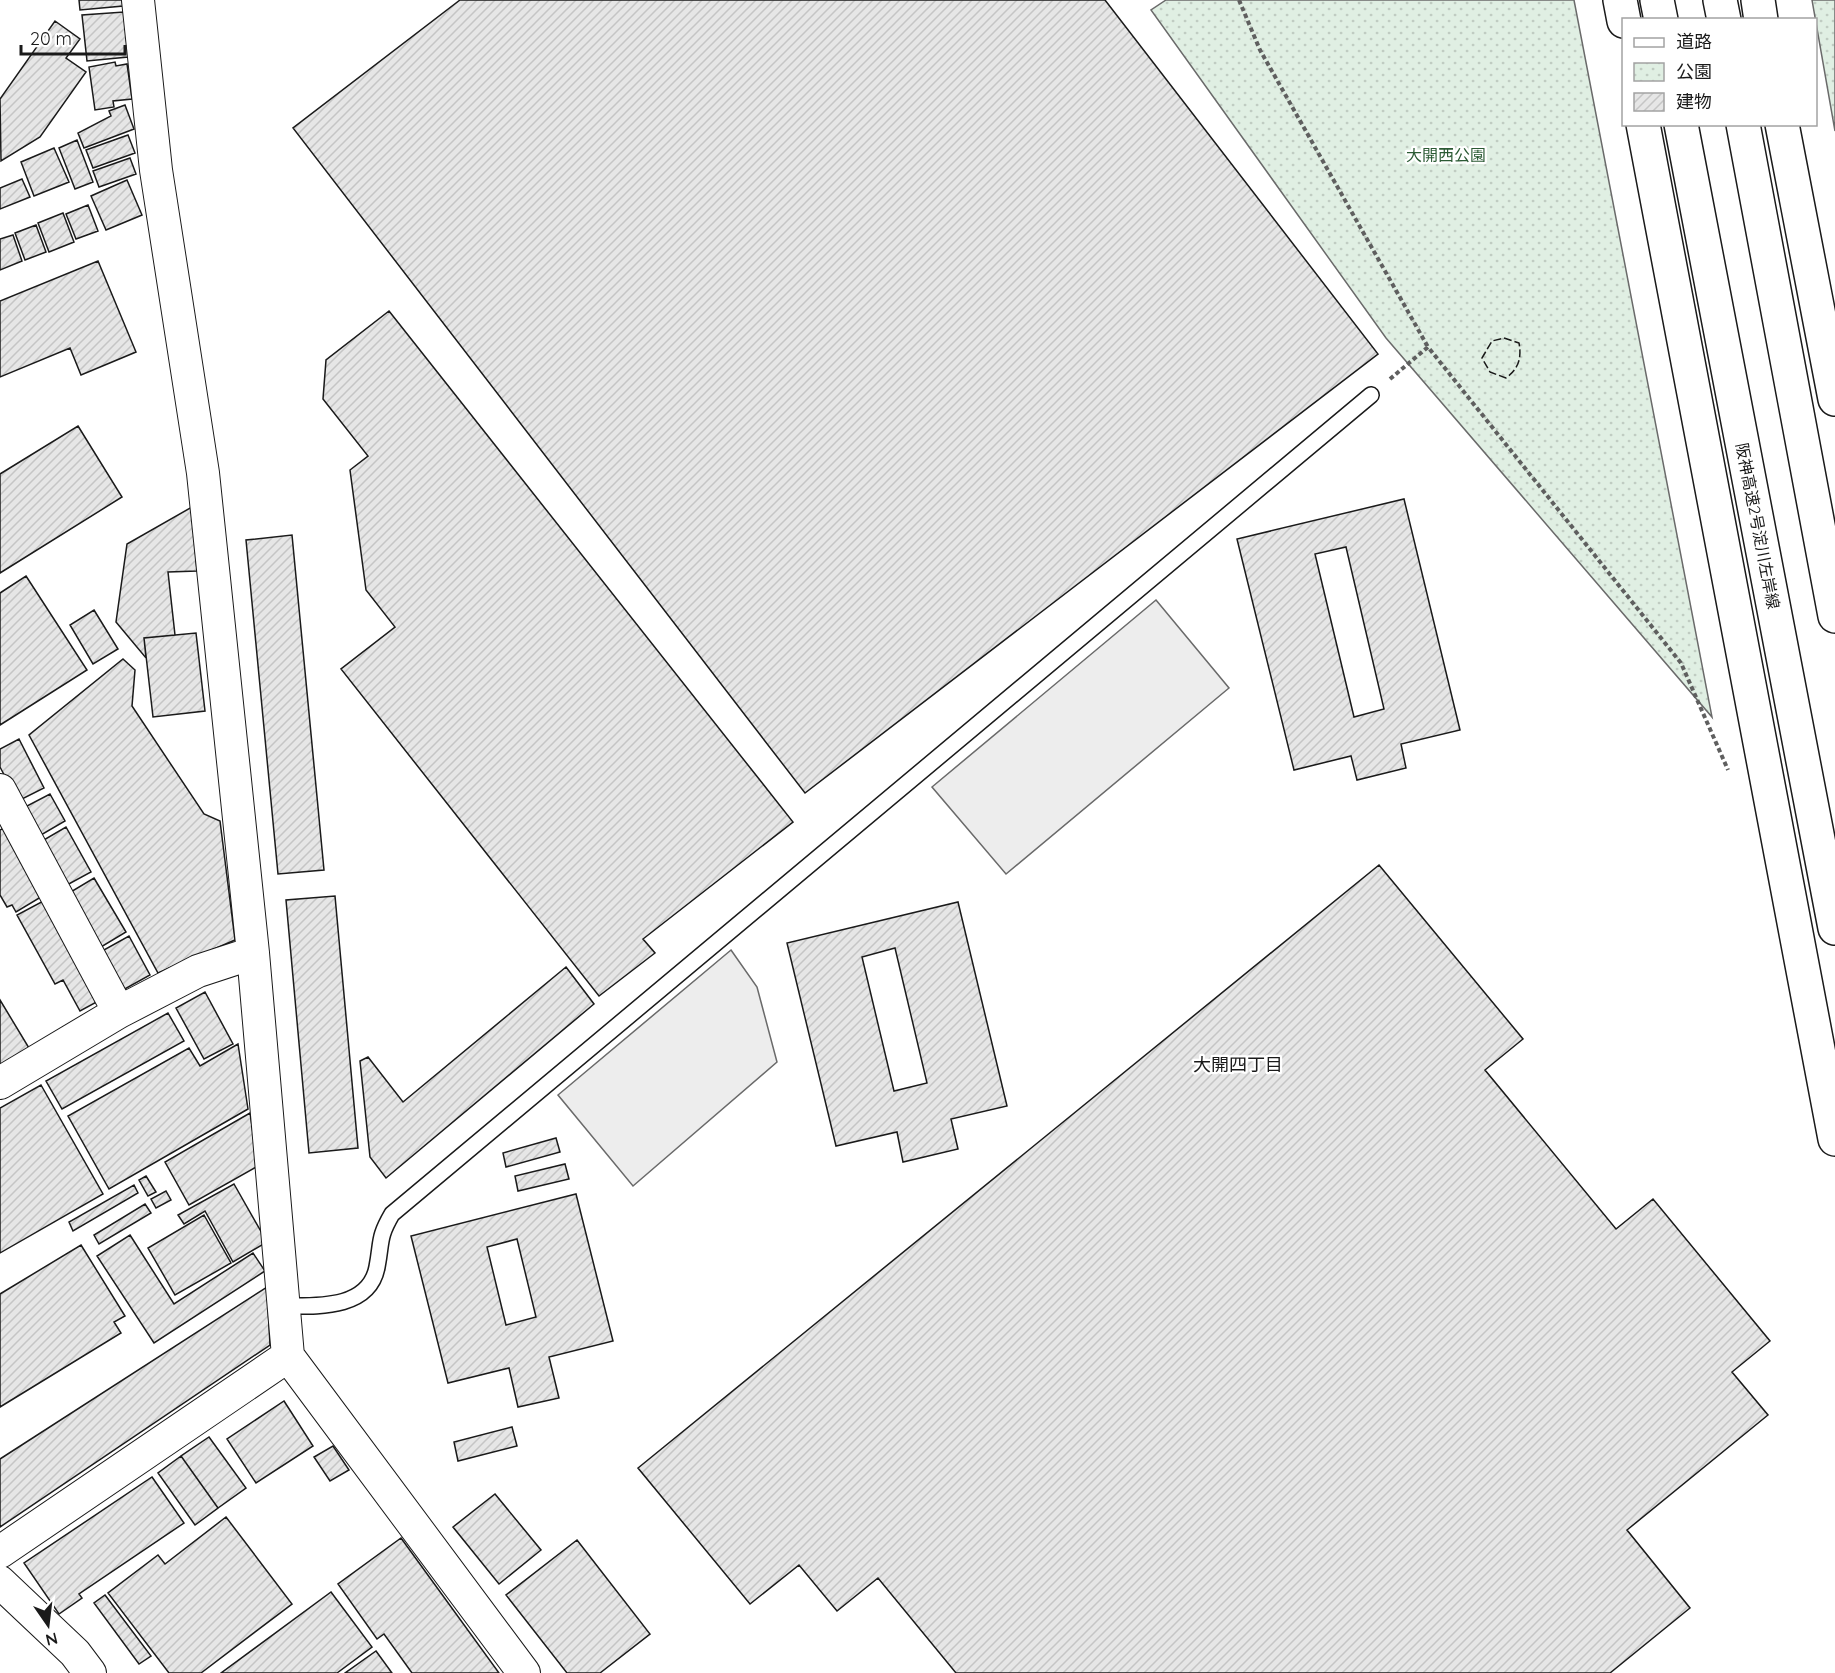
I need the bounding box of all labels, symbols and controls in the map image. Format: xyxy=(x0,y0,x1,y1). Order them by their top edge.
scale bar xyxy=(21,18,124,56)
legend xyxy=(1622,18,1817,126)
text: 20 m xyxy=(30,27,72,50)
text: 道路 xyxy=(1676,30,1712,53)
text: 公園 xyxy=(1676,60,1712,83)
text: 建物 xyxy=(1676,90,1712,113)
park label: 大開西公園 xyxy=(1406,145,1486,165)
street label: 阪神高速2号淀川左岸線 xyxy=(1732,441,1784,611)
district label: 大開四丁目 xyxy=(1193,1053,1283,1076)
north arrow xyxy=(18,1595,78,1655)
text: N xyxy=(44,1628,60,1651)

